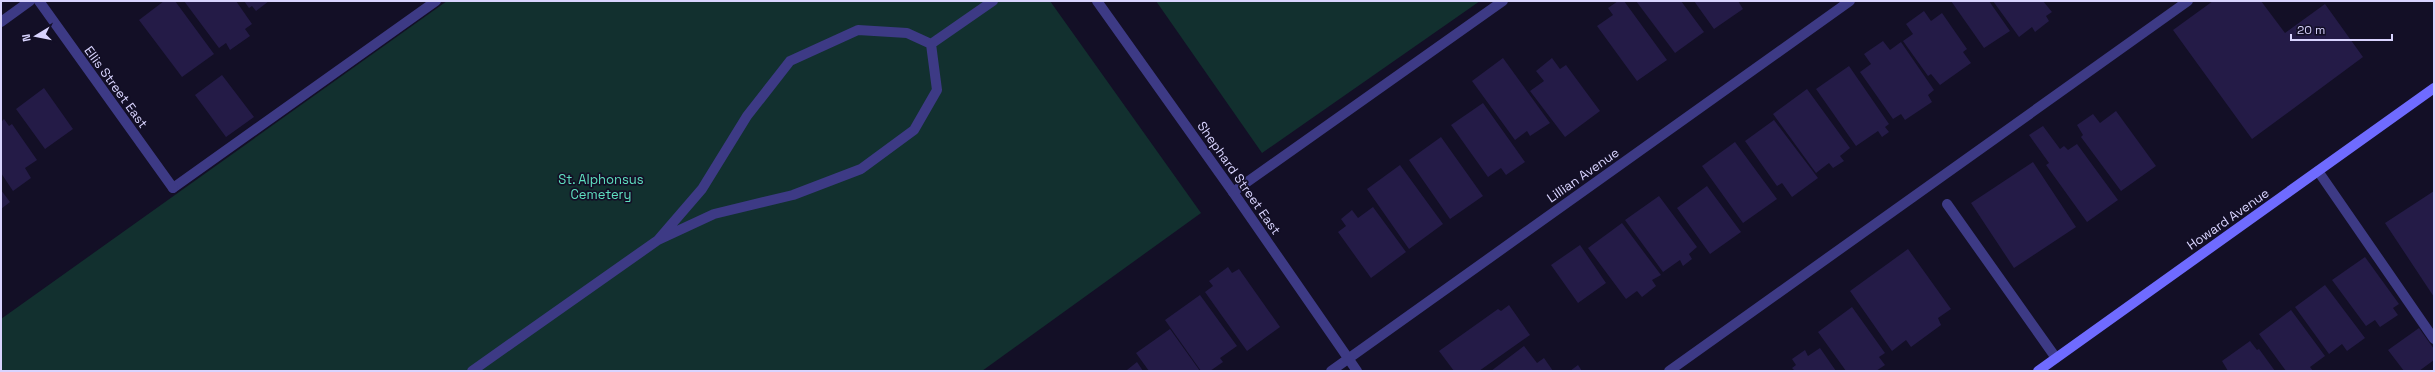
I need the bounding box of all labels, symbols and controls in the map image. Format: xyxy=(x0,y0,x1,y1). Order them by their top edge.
north arrow xyxy=(16,16,56,56)
scale bar xyxy=(2291,16,2392,42)
text: 20 m xyxy=(2297,22,2325,38)
text: N xyxy=(19,33,34,43)
street label: Ellis Street East xyxy=(80,43,152,131)
street label: Shephard Street East xyxy=(1194,118,1284,238)
street label: Lillian Avenue xyxy=(1544,144,1622,206)
park label: St. Alphonsus Cemetery xyxy=(558,171,644,203)
street label: Howard Avenue xyxy=(2184,184,2272,254)

